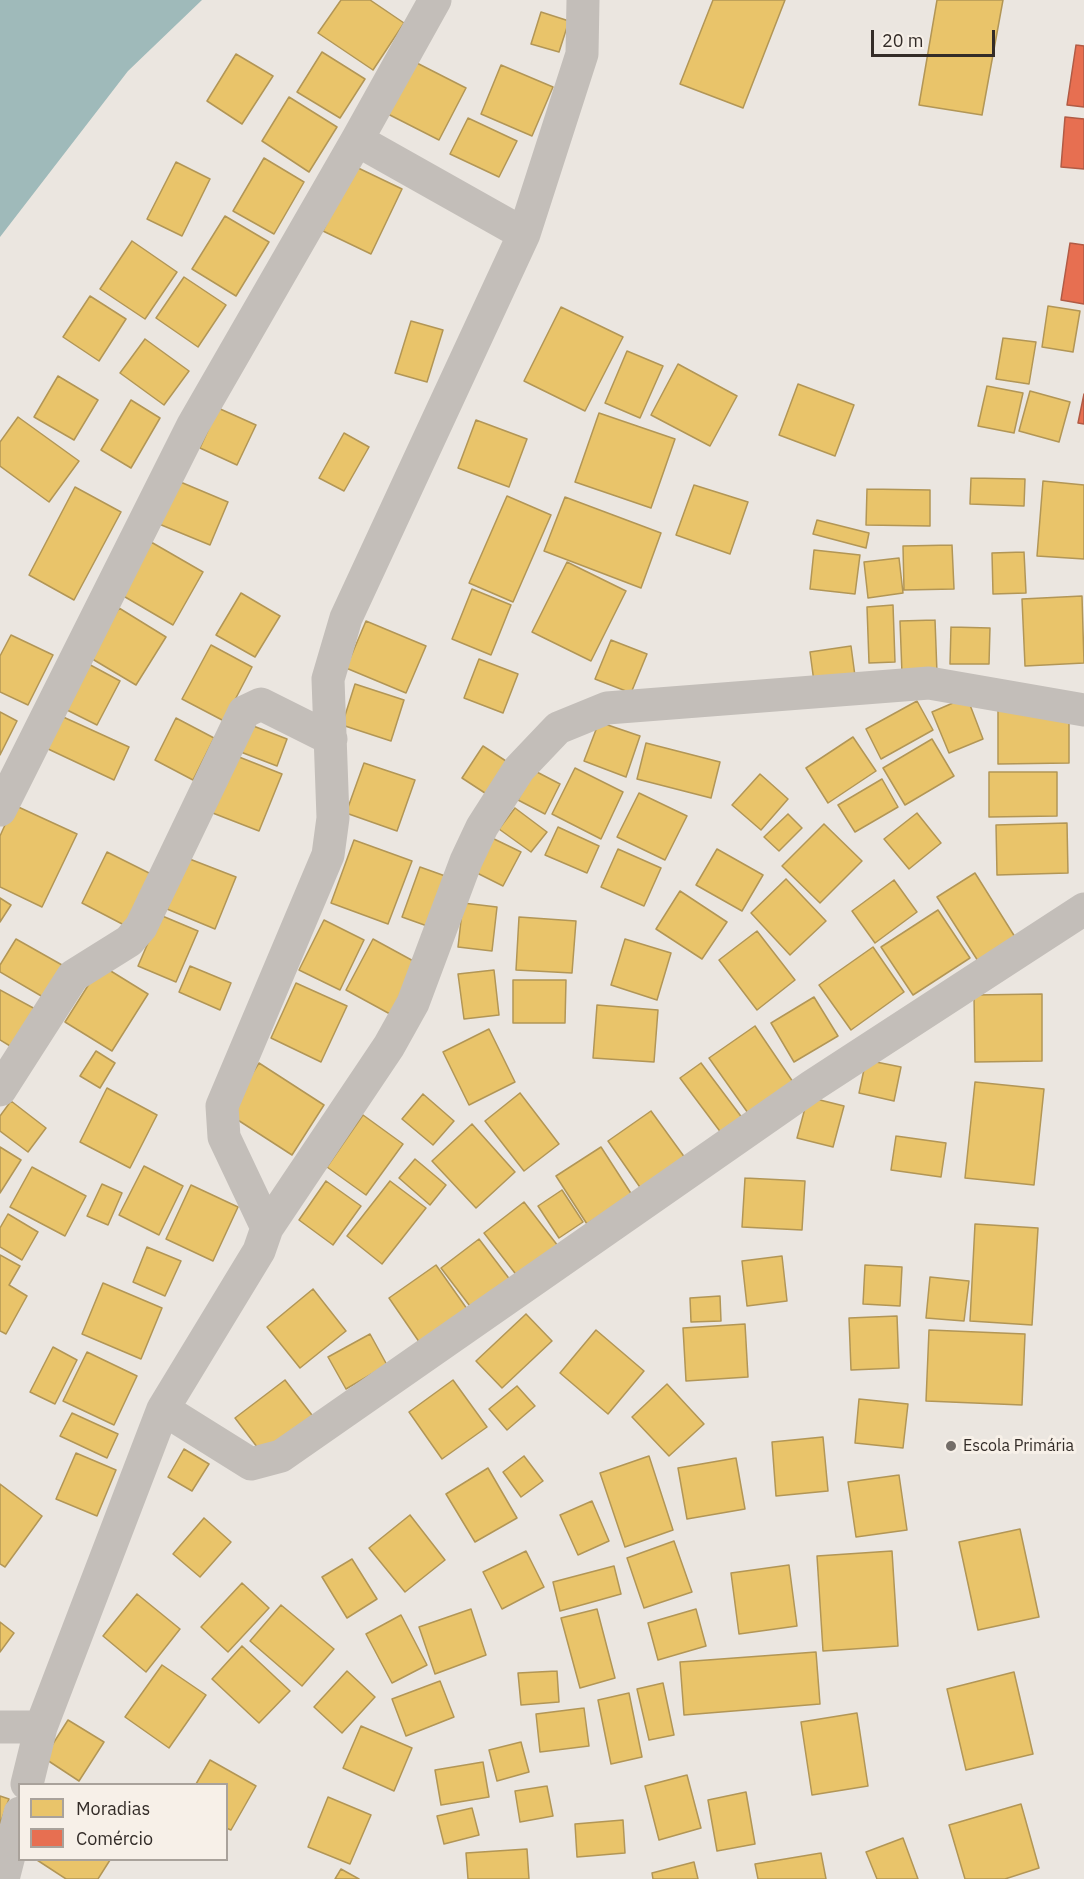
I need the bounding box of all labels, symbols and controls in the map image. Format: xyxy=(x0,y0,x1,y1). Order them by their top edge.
scale bar xyxy=(874,18,998,56)
text: 20 m xyxy=(882,29,924,52)
place label: Escola Primária xyxy=(963,1436,1074,1456)
marker: Escola Primária xyxy=(944,1439,958,1453)
legend xyxy=(18,1783,228,1861)
text: Moradias xyxy=(76,1797,150,1820)
text: Comércio xyxy=(76,1827,153,1850)

